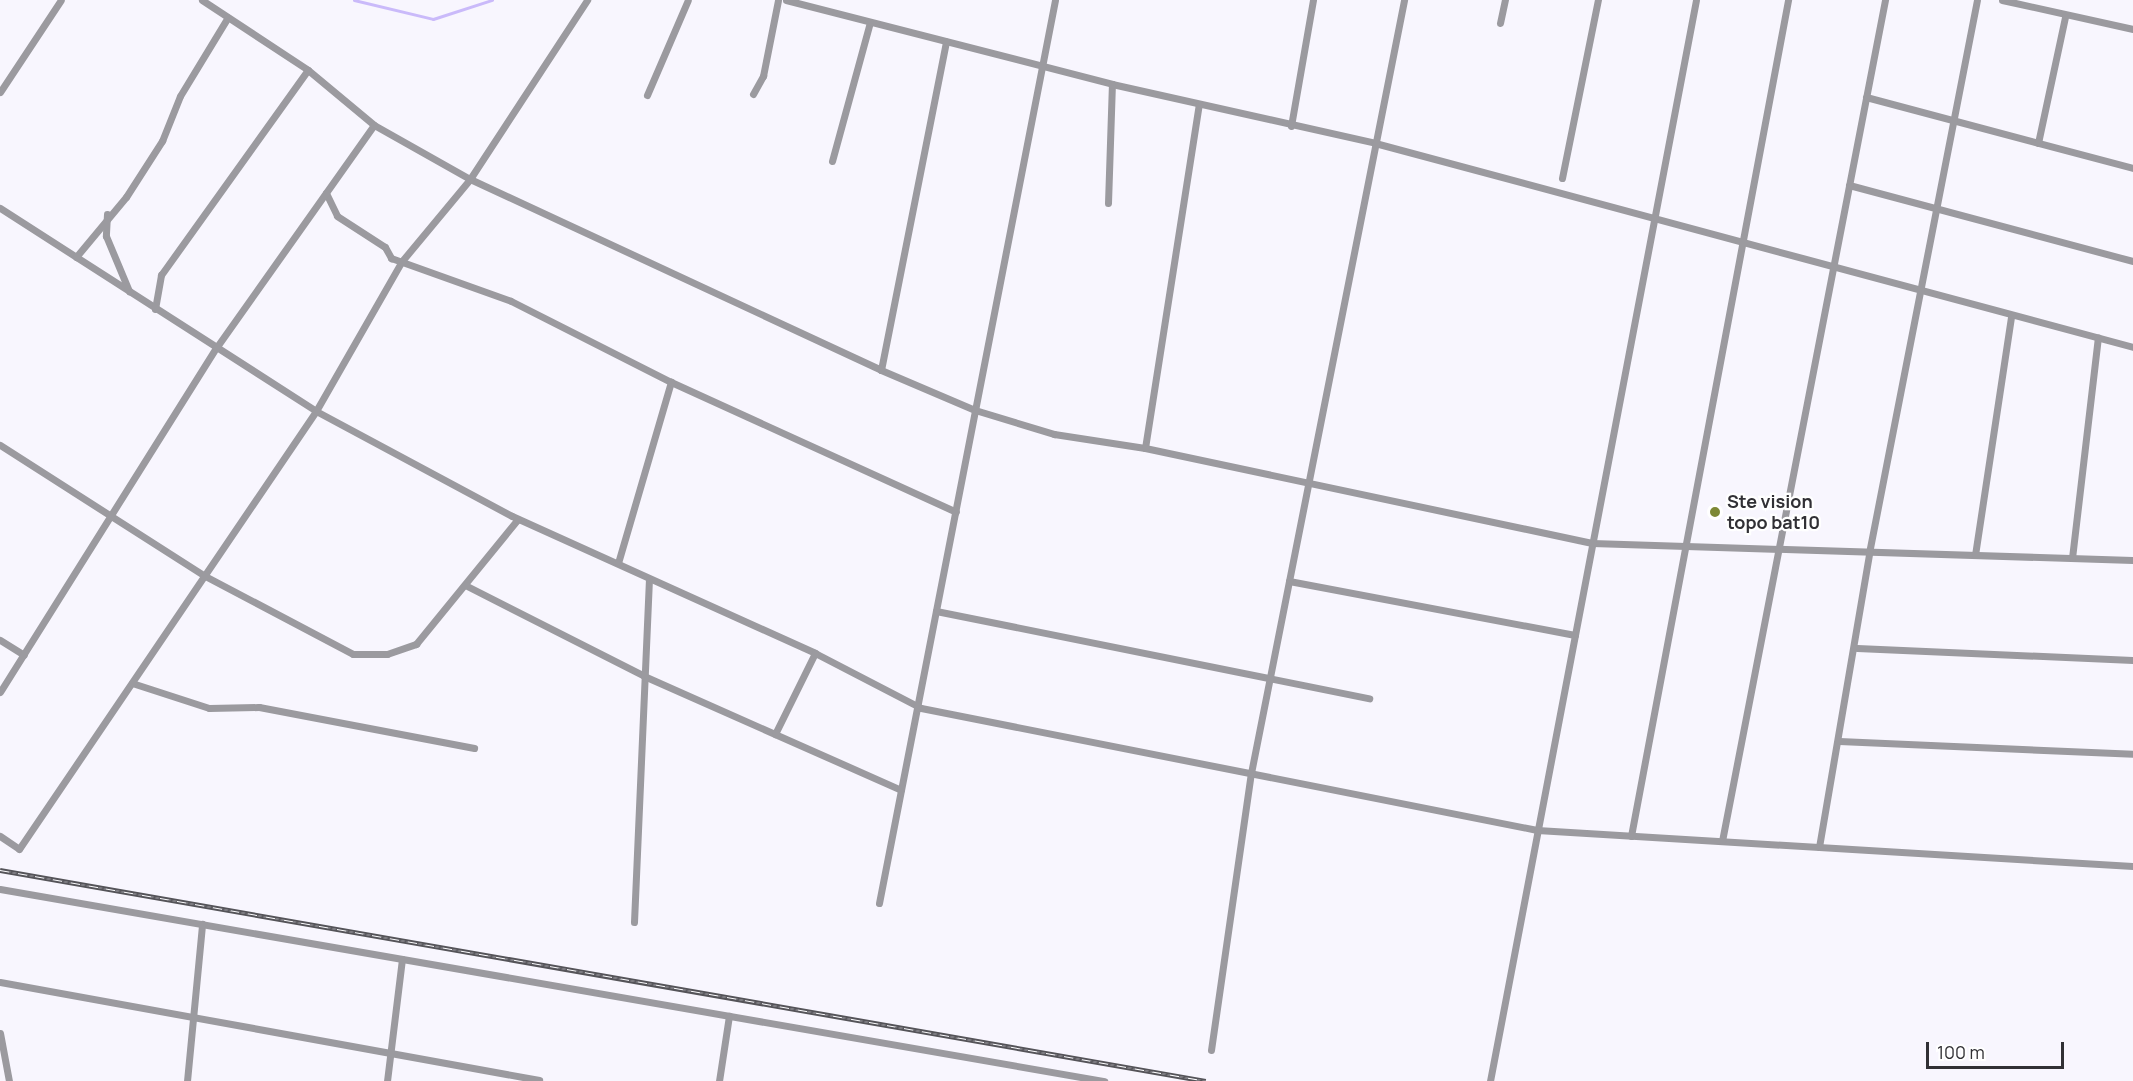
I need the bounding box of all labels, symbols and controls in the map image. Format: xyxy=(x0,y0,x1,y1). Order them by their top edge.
place label: Ste vision topo bat10 xyxy=(1727,491,1820,534)
marker: Ste vision topo bat10 xyxy=(1708,505,1722,519)
scale bar xyxy=(1929,1030,2067,1068)
text: 100 m xyxy=(1937,1040,1985,1064)

